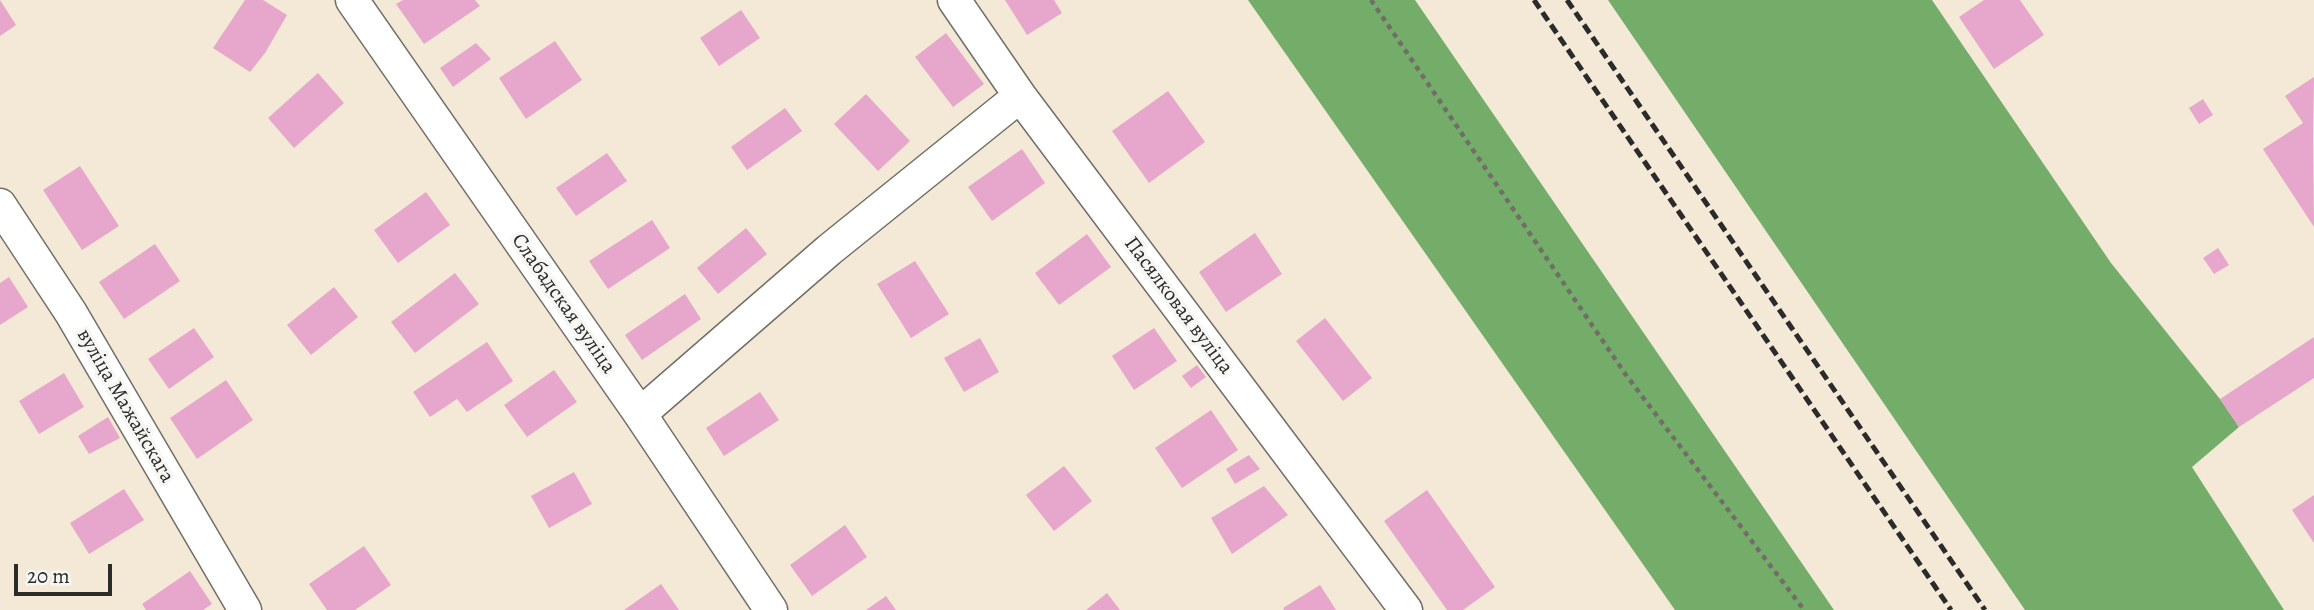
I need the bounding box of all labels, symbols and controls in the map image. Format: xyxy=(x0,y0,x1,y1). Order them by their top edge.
street label: Слабадская вуліца xyxy=(505,229,621,379)
street label: Пасялковая вуліца xyxy=(1118,232,1238,380)
street label: вуліца Мажайскага xyxy=(71,324,179,488)
scale bar xyxy=(18,550,116,594)
text: 20 m xyxy=(27,562,70,590)

